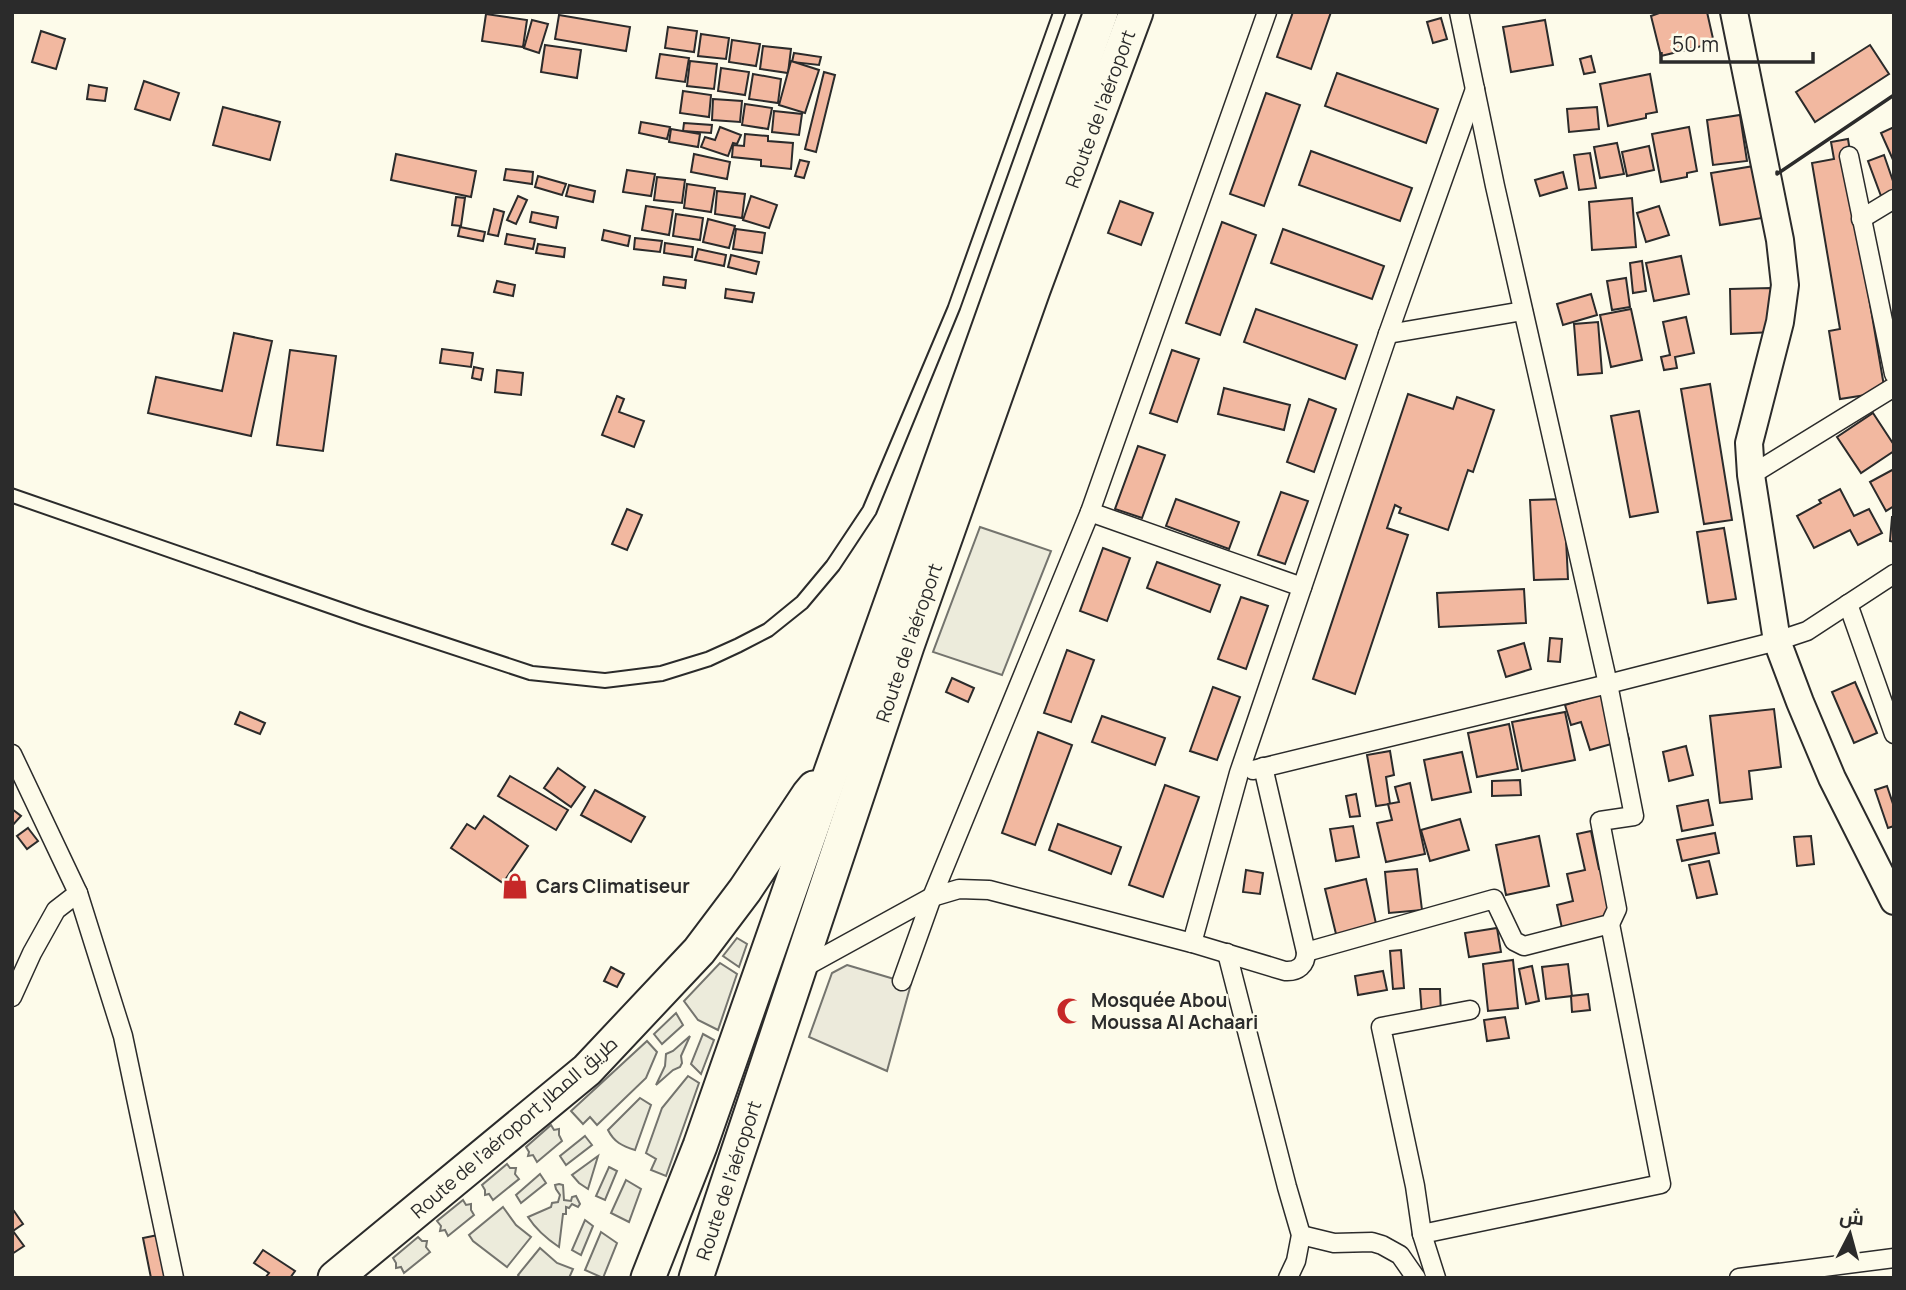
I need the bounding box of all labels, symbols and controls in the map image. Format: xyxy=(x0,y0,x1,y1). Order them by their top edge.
scale bar xyxy=(1661,21,1813,65)
street label: Route de l'aéroport xyxy=(1059,26,1141,192)
text: 50 m xyxy=(1672,30,1719,58)
street label: Route de l'aéroport xyxy=(869,560,948,726)
shop icon: Cars Climatiseur xyxy=(500,871,530,901)
place label: Cars Climatiseur xyxy=(536,873,690,899)
place label: Mosquée Abou Moussa Al Achaari xyxy=(1091,987,1258,1035)
mosque icon: Mosquée Abou Moussa Al Achaari xyxy=(1055,996,1085,1026)
street label: Route de l'aéroport طريق المطار xyxy=(405,1030,623,1224)
street label: Route de l'aéroport xyxy=(690,1097,767,1264)
north arrow xyxy=(1815,1199,1885,1269)
text: ش xyxy=(1838,1203,1865,1231)

